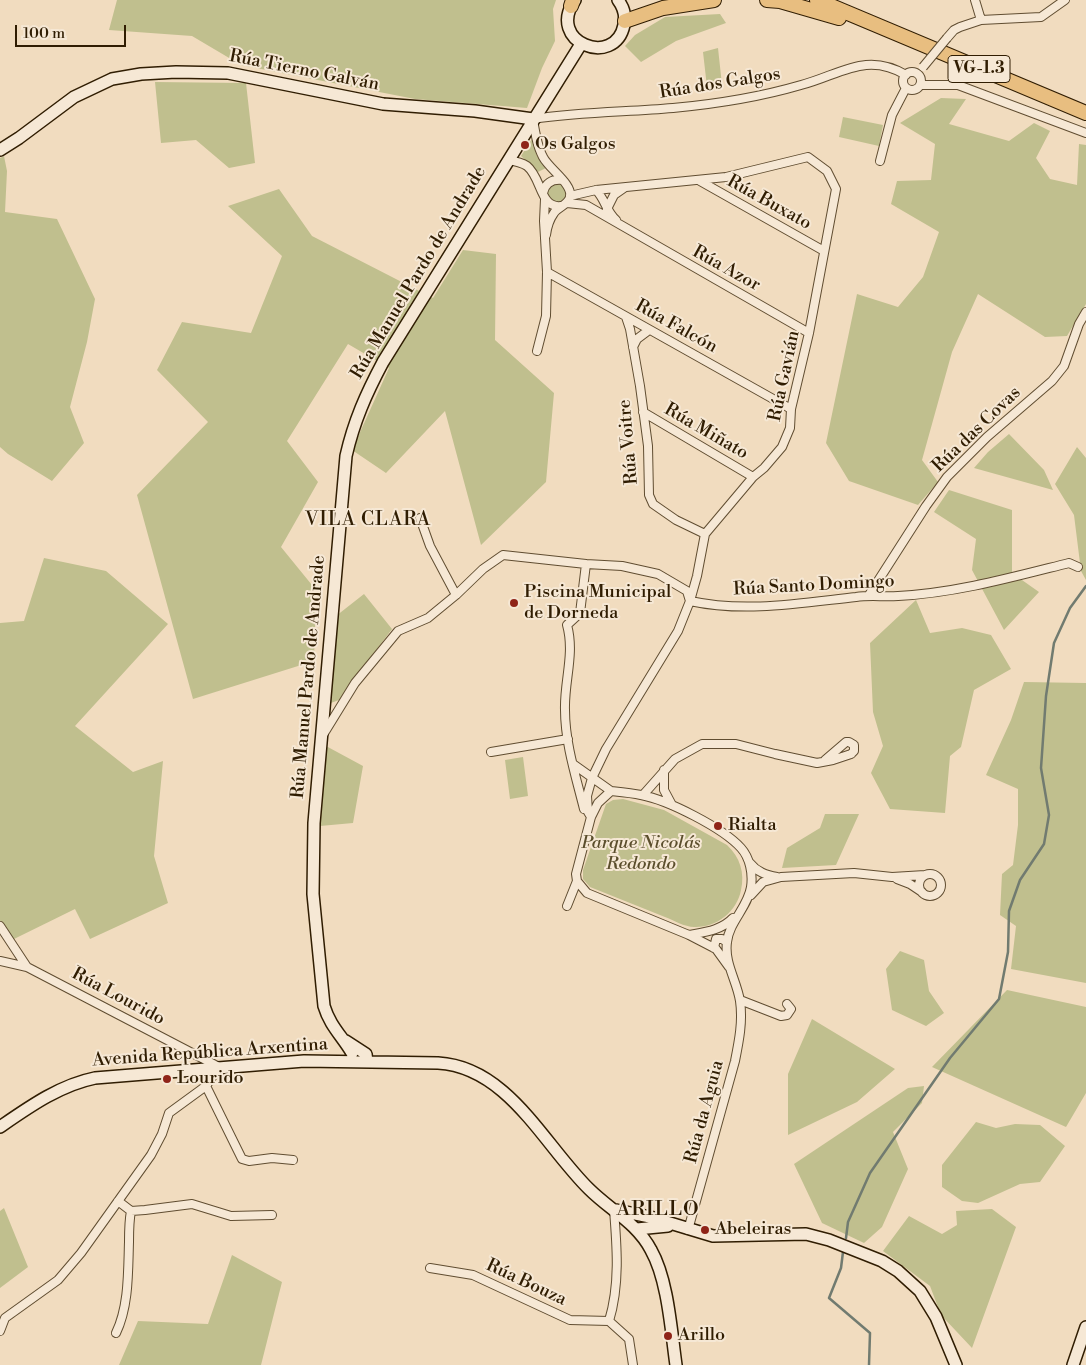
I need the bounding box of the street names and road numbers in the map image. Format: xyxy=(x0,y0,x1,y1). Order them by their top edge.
street label: Rúa Tierno Galván xyxy=(227,46,381,96)
road number: VG-1.3 xyxy=(948,56,1010,82)
street label: Rúa dos Galgos xyxy=(658,64,782,104)
street label: Rúa Manuel Pardo de Andrade xyxy=(347,163,491,383)
street label: Rúa Buxato xyxy=(723,171,815,235)
street label: Rúa Azor xyxy=(688,242,764,296)
street label: Rúa Falcón xyxy=(631,296,721,358)
street label: Rúa Gavián xyxy=(765,329,805,423)
street label: Rúa das Covas xyxy=(928,382,1026,478)
street label: Rúa Voitre xyxy=(615,398,643,486)
street label: Rúa Miñato xyxy=(660,399,752,465)
street label: Rúa Manuel Pardo de Andrade xyxy=(288,554,330,800)
street label: Rúa Santo Domingo xyxy=(733,571,895,601)
street label: Rúa Lourido xyxy=(68,963,168,1031)
street label: Avenida República Arxentina xyxy=(92,1034,328,1072)
street label: Rúa da Aguia xyxy=(681,1058,729,1166)
street label: Rúa Bouza xyxy=(482,1255,570,1311)

